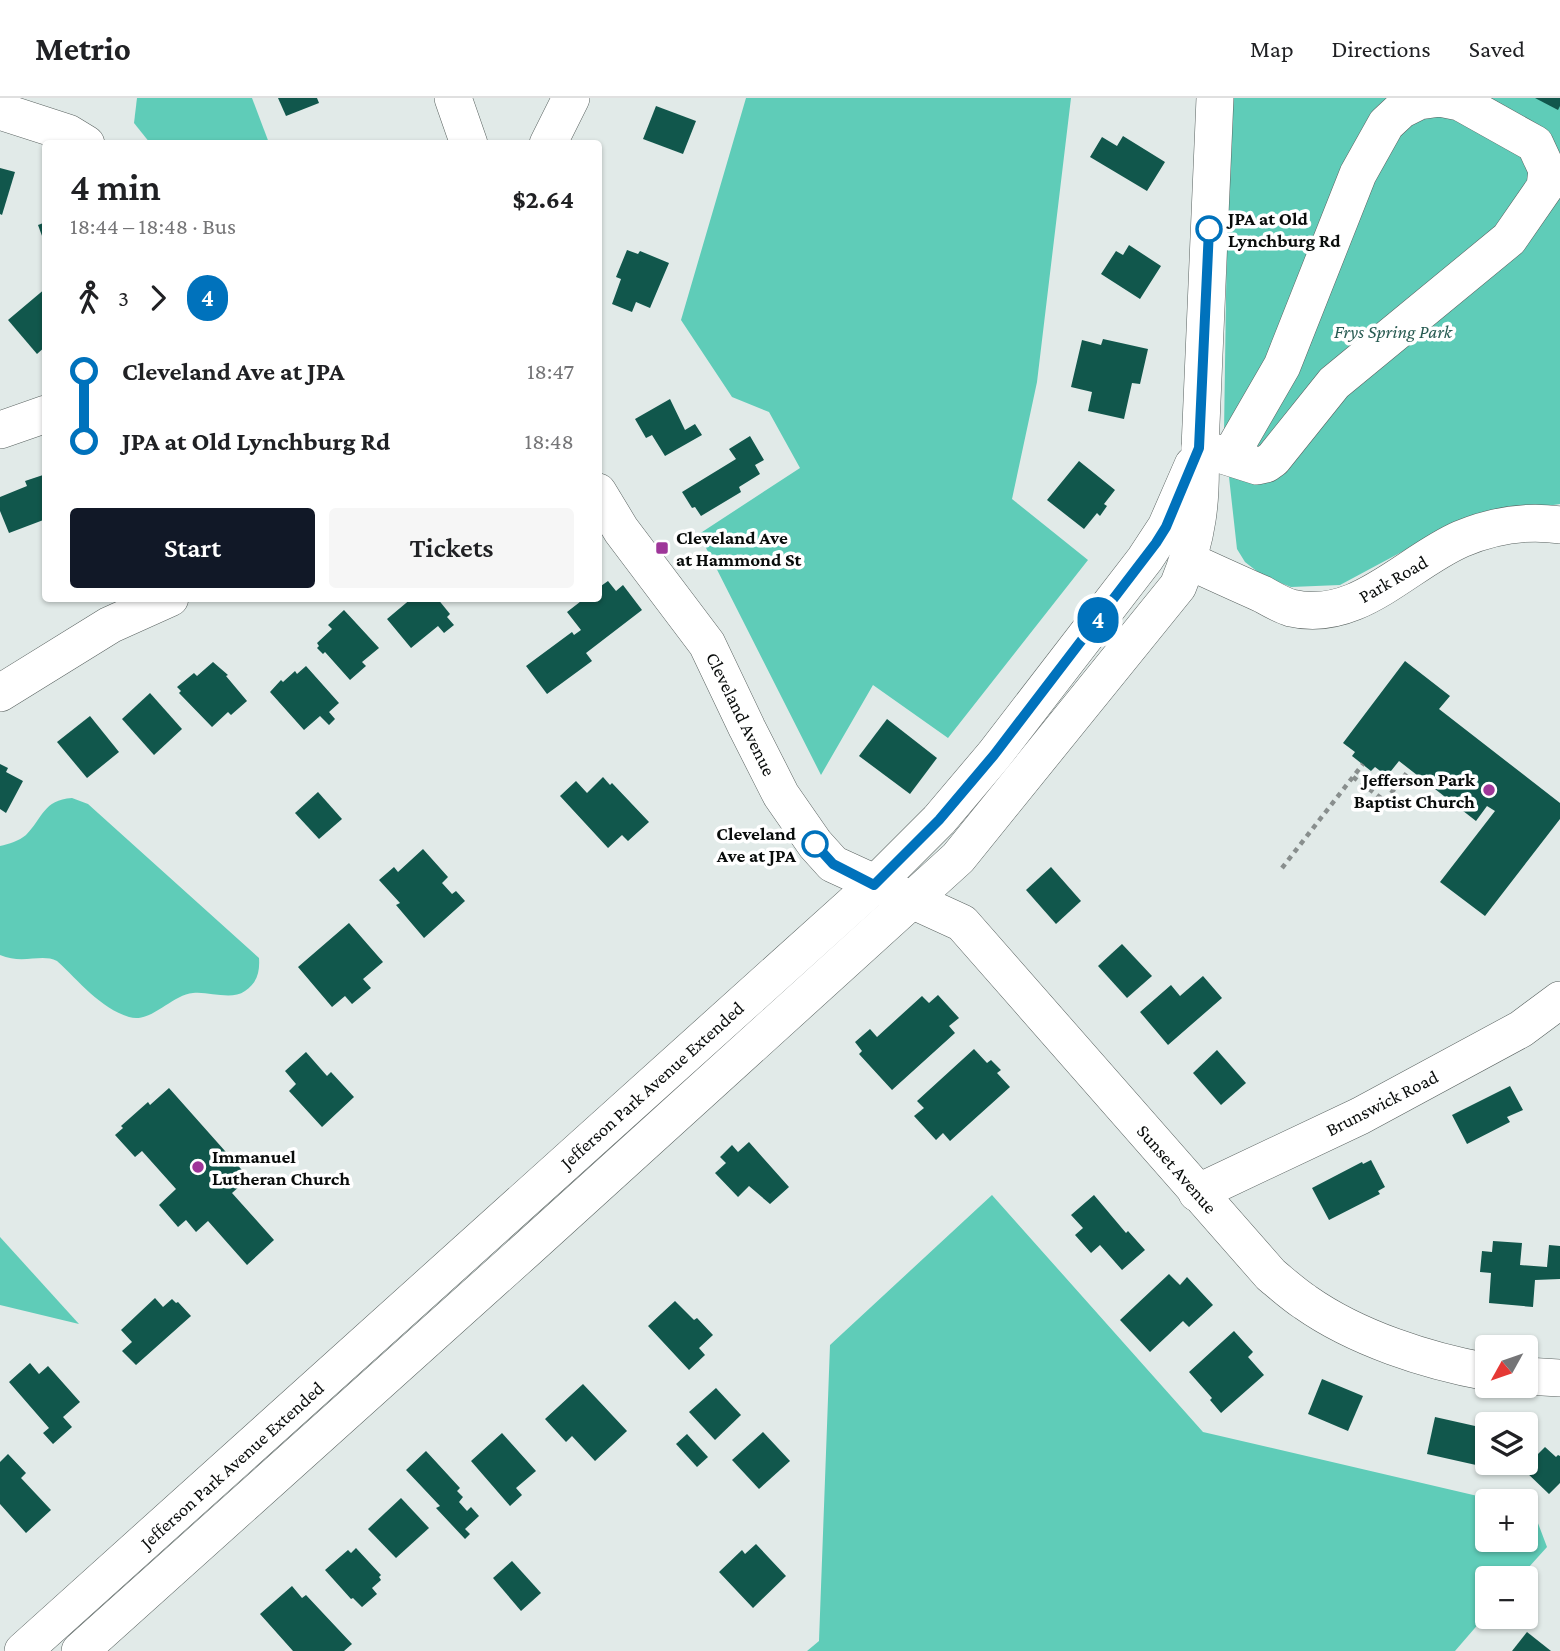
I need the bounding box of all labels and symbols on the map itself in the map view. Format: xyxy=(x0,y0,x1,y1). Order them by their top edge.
place label: JPA at Old Lynchburg Rd xyxy=(1226,208,1341,251)
marker: JPA at Old Lynchburg Rd xyxy=(1196,216,1222,242)
park label: Frys Spring Park xyxy=(1334,321,1453,342)
place label: Cleveland Ave at Hammond St xyxy=(676,527,802,570)
marker: Cleveland Ave at Hammond St xyxy=(654,540,670,556)
street label: Park Road xyxy=(1355,551,1431,607)
line badge: 4 xyxy=(1075,597,1121,643)
street label: Cleveland Avenue xyxy=(702,649,780,779)
place label: Jefferson Park Baptist Church xyxy=(1354,769,1476,812)
marker: Jefferson Park Baptist Church xyxy=(1481,782,1497,798)
place label: Cleveland Ave at JPA xyxy=(716,823,797,866)
marker: Cleveland Ave at JPA xyxy=(802,831,828,857)
street label: Jefferson Park Avenue Extended xyxy=(555,997,748,1174)
street label: Brunswick Road xyxy=(1323,1066,1441,1140)
street label: Sunset Avenue xyxy=(1133,1120,1221,1218)
place label: Immanuel Lutheran Church xyxy=(212,1146,350,1189)
marker: Immanuel Lutheran Church xyxy=(190,1159,206,1175)
north arrow xyxy=(1475,1335,1538,1398)
street label: Jefferson Park Avenue Extended xyxy=(135,1377,328,1554)

